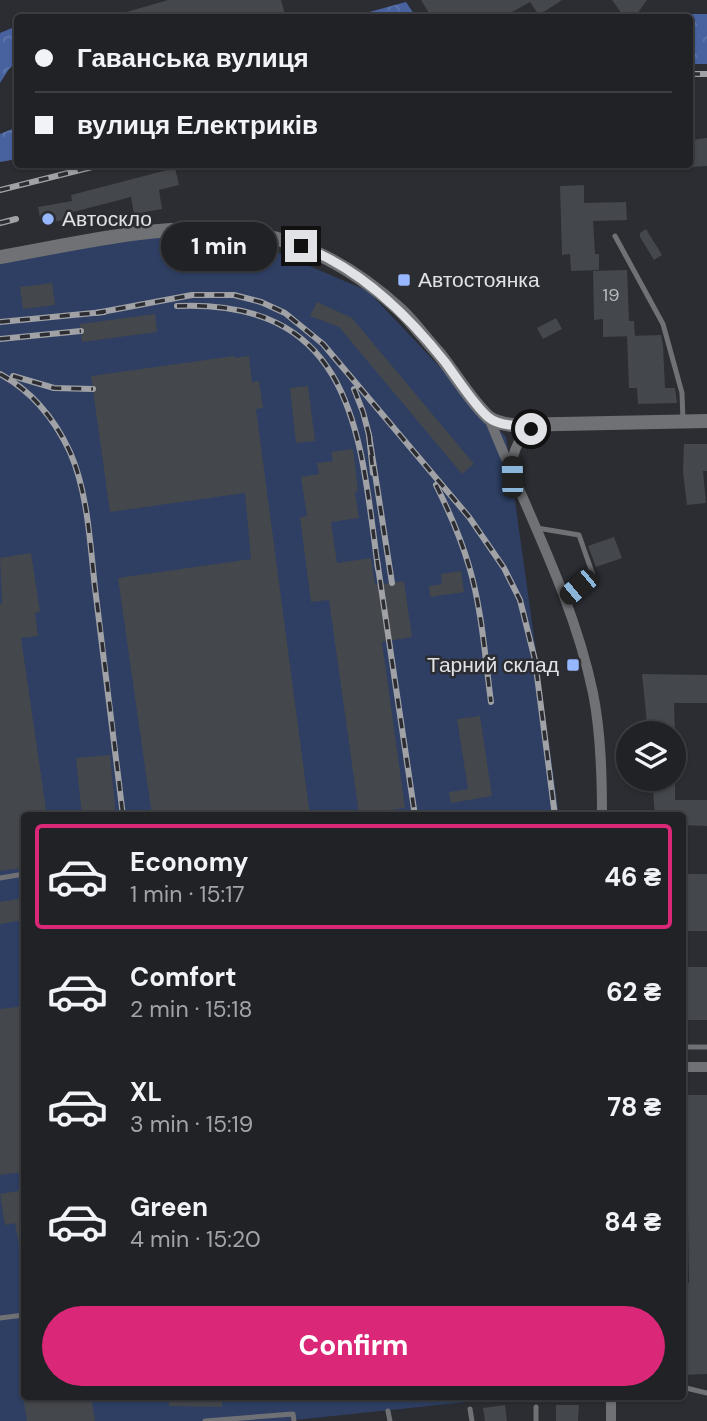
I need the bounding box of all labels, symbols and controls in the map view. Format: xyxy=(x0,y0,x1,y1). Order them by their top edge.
text: Гаванська вулиця xyxy=(77,41,309,75)
text: вулиця Електриків xyxy=(77,108,318,142)
place label: Автоскло xyxy=(62,205,152,233)
marker: Автоскло xyxy=(40,211,56,227)
callout: 1 min xyxy=(161,222,276,270)
route end xyxy=(285,230,317,262)
text: 1 min xyxy=(191,231,247,261)
place label: Автостоянка xyxy=(418,266,540,294)
marker: Автостоянка xyxy=(396,272,412,288)
house number: 19 xyxy=(603,283,619,307)
route start xyxy=(515,413,547,445)
car xyxy=(502,456,523,498)
car xyxy=(556,565,601,609)
place label: Тарний склад xyxy=(427,651,559,679)
marker: Тарний склад xyxy=(565,657,581,673)
map controls xyxy=(616,721,686,791)
button: layers xyxy=(616,721,686,791)
icon: car xyxy=(46,845,109,908)
text: Economy xyxy=(130,845,248,879)
text: 46 ₴ xyxy=(604,860,661,894)
text: 1 min · 15:17 xyxy=(130,879,245,909)
icon: car xyxy=(46,960,109,1023)
text: Comfort xyxy=(130,960,236,994)
text: 62 ₴ xyxy=(606,975,661,1009)
text: 2 min · 15:18 xyxy=(130,994,252,1024)
icon: car xyxy=(46,1075,109,1138)
text: XL xyxy=(130,1075,162,1109)
text: 78 ₴ xyxy=(607,1090,661,1124)
text: 3 min · 15:19 xyxy=(130,1109,253,1139)
icon: car xyxy=(46,1190,109,1253)
text: Green xyxy=(130,1190,208,1224)
text: 84 ₴ xyxy=(604,1205,661,1239)
text: 4 min · 15:20 xyxy=(130,1224,261,1254)
button: Confirm xyxy=(42,1306,665,1386)

